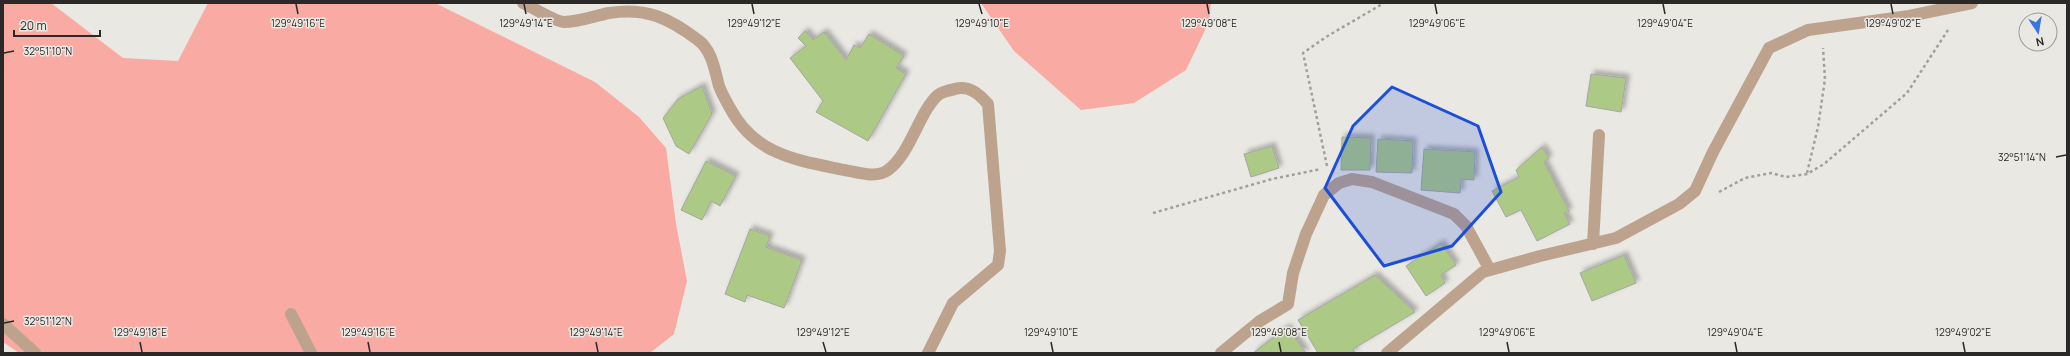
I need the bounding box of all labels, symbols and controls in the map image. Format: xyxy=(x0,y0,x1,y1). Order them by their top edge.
scale bar xyxy=(14,12,100,38)
north arrow xyxy=(2018,12,2058,52)
text: 129°49'16"E xyxy=(271,16,325,30)
text: 129°49'14"E xyxy=(499,16,553,30)
text: 129°49'12"E xyxy=(727,16,781,30)
text: 129°49'10"E xyxy=(955,16,1009,30)
text: 129°49'08"E xyxy=(1181,16,1237,30)
text: 129°49'06"E xyxy=(1409,16,1465,30)
text: 129°49'04"E xyxy=(1637,16,1693,30)
text: 129°49'02"E xyxy=(1865,16,1921,30)
text: 20 m xyxy=(20,17,47,34)
text: N xyxy=(2035,34,2046,50)
text: 32°51'10"N xyxy=(24,44,72,58)
text: 32°51'14"N xyxy=(1998,150,2046,164)
text: 32°51'12"N xyxy=(24,314,72,328)
text: 129°49'18"E xyxy=(113,325,167,339)
text: 129°49'16"E xyxy=(341,325,395,339)
text: 129°49'14"E xyxy=(569,325,623,339)
text: 129°49'12"E xyxy=(796,325,850,339)
text: 129°49'10"E xyxy=(1024,325,1078,339)
text: 129°49'08"E xyxy=(1251,325,1307,339)
text: 129°49'06"E xyxy=(1479,325,1535,339)
text: 129°49'04"E xyxy=(1707,325,1763,339)
text: 129°49'02"E xyxy=(1935,325,1991,339)

